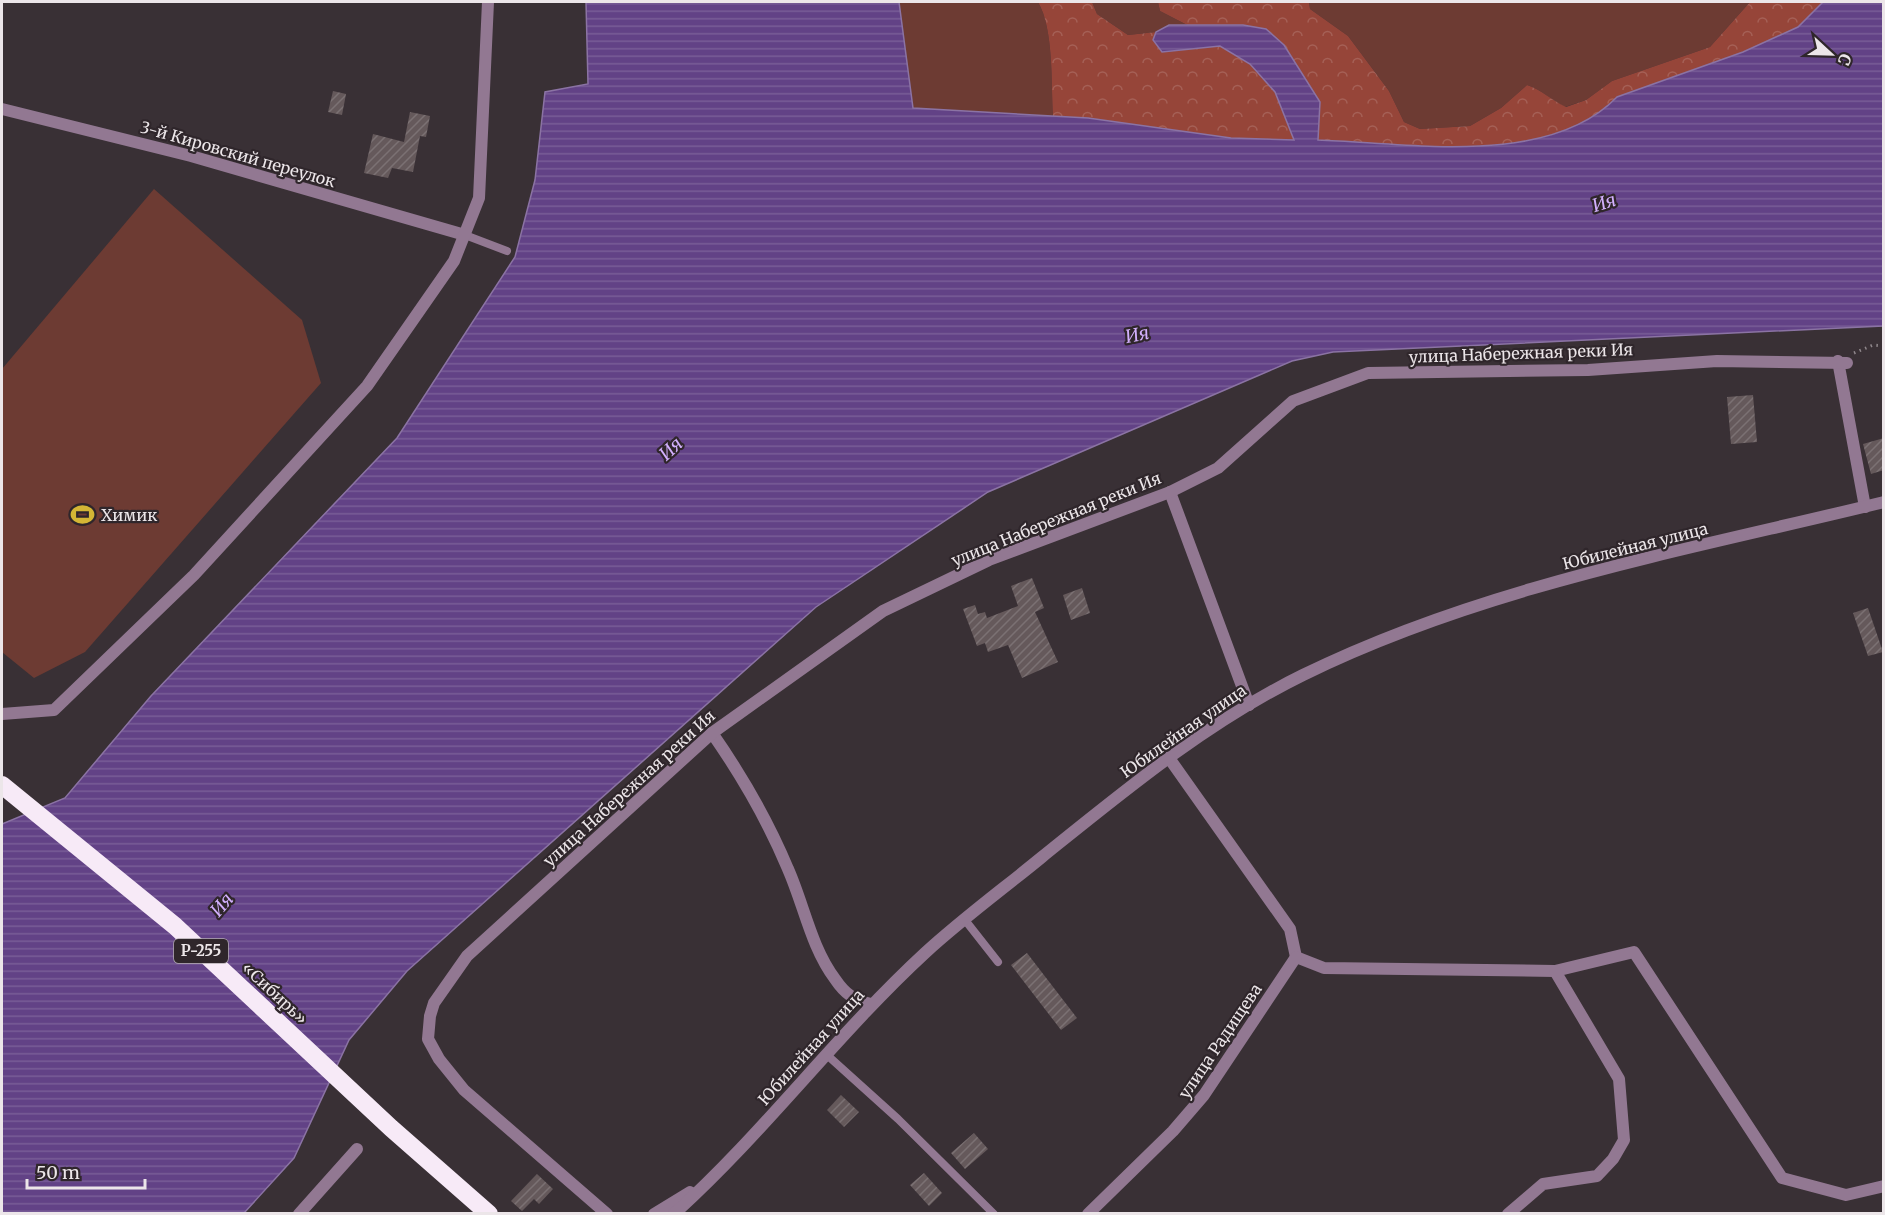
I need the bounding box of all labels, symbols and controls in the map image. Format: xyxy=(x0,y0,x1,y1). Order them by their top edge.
north arrow xyxy=(1801,24,1861,84)
text: С xyxy=(1834,51,1856,68)
street label: 3-й Кировский переулок xyxy=(138,117,338,191)
water label: Ия xyxy=(1589,188,1619,217)
water label: Ия xyxy=(1123,321,1151,348)
street label: улица Набережная реки Ия xyxy=(1408,339,1634,367)
water label: Ия xyxy=(654,432,687,465)
street label: улица Набережная реки Ия xyxy=(948,468,1164,570)
sports icon: Химик xyxy=(70,502,96,528)
place label: Химик xyxy=(101,505,157,525)
street label: Юбилейная улица xyxy=(1560,518,1710,574)
street label: Юбилейная улица xyxy=(1116,680,1250,782)
street label: улица Набережная реки Ия xyxy=(539,705,719,871)
water label: Ия xyxy=(205,888,238,921)
road number: Р-255 xyxy=(174,939,228,963)
street label: «Сибирь» xyxy=(238,958,312,1028)
street label: улица Радищева xyxy=(1174,979,1266,1102)
street label: Юбилейная улица xyxy=(754,985,869,1109)
scale bar xyxy=(27,1152,146,1190)
text: 50 m xyxy=(36,1161,80,1184)

